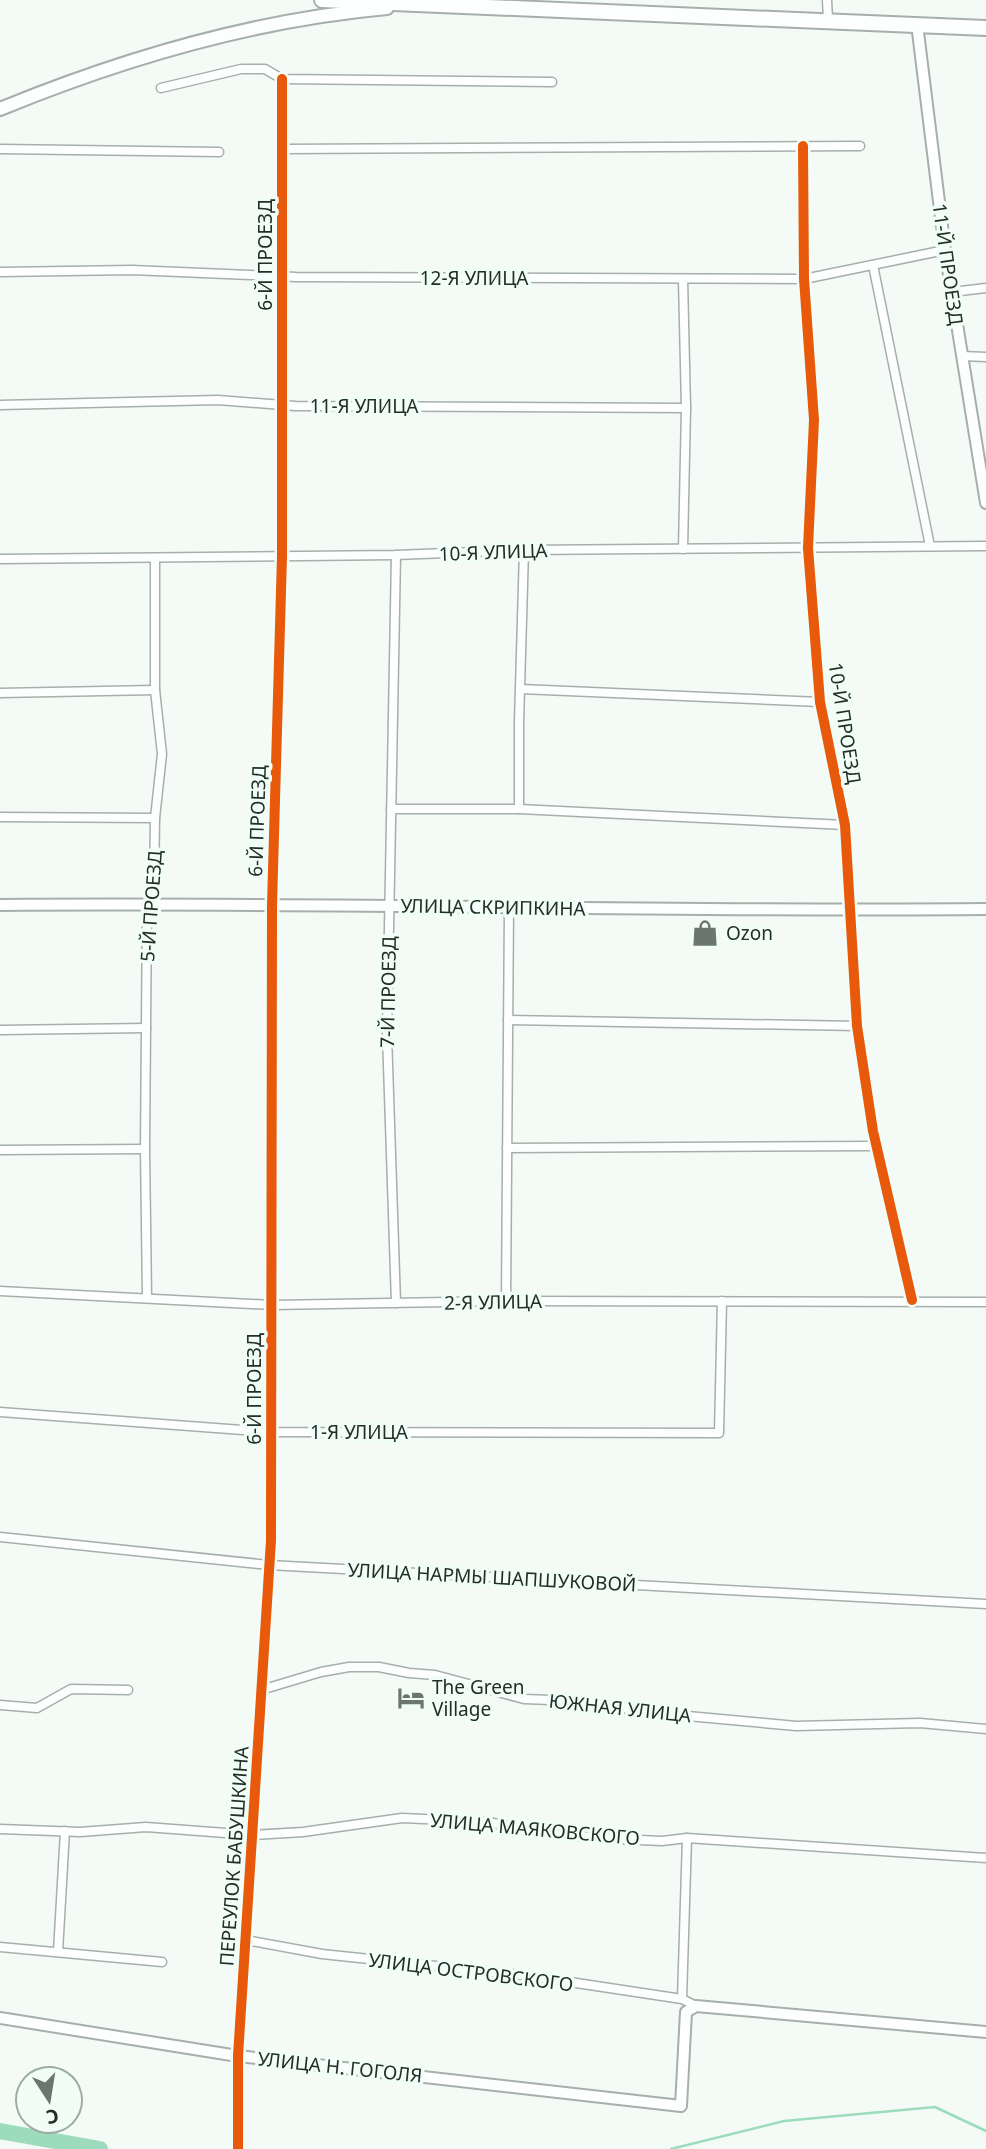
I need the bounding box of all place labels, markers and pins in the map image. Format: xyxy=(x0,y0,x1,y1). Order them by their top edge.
shop icon: Ozon xyxy=(690,918,720,948)
place label: Ozon xyxy=(726,920,773,946)
place label: The Green Village xyxy=(432,1674,524,1722)
hotel icon: The Green Village xyxy=(396,1683,426,1713)

